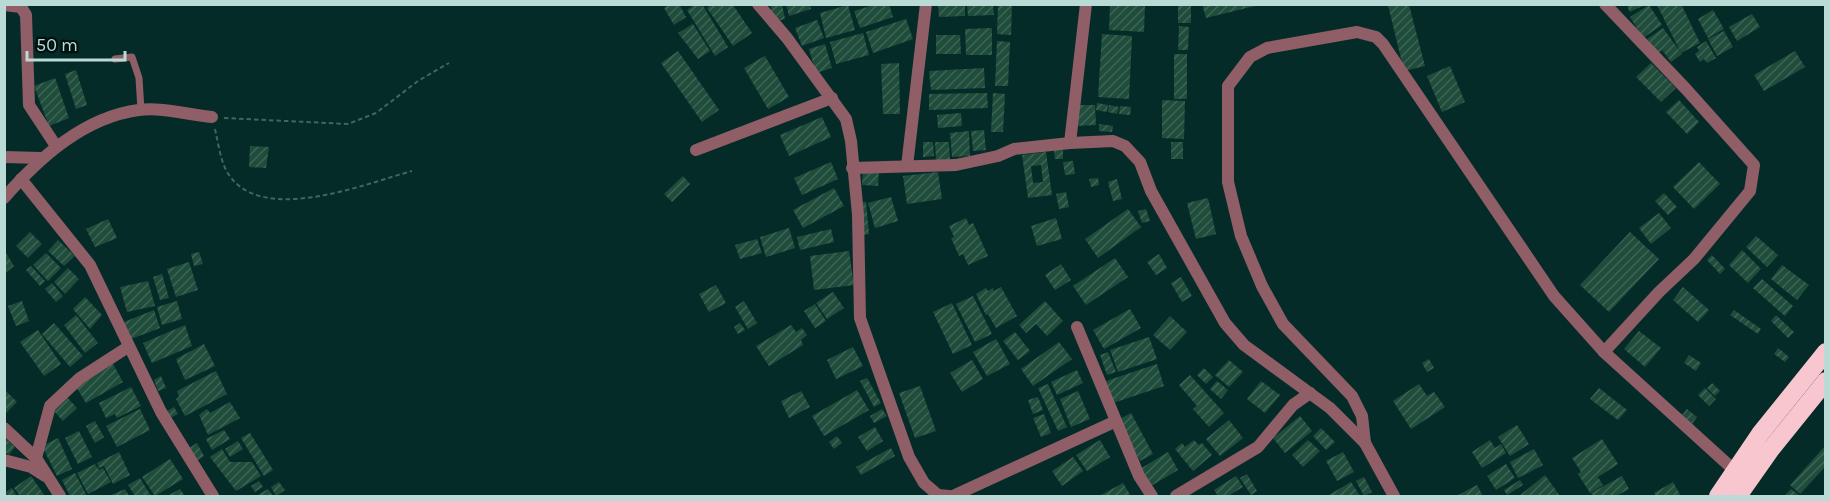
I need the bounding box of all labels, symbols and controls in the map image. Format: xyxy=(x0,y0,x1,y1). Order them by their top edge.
scale bar xyxy=(27,24,124,62)
text: 50 m xyxy=(36,34,78,56)

